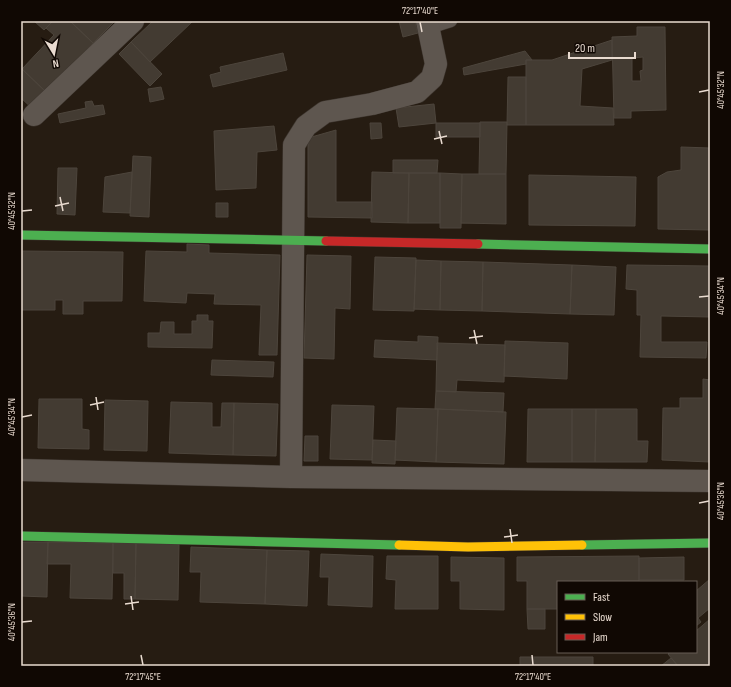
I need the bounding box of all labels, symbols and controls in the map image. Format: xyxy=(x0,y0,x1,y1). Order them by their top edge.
text: 72°17'40"E xyxy=(402,5,438,17)
north arrow xyxy=(34,34,74,74)
scale bar xyxy=(569,34,635,60)
text: 20 m xyxy=(575,41,595,56)
text: N xyxy=(52,56,60,70)
text: 40°45'32"N xyxy=(715,71,727,109)
text: 40°45'32"N xyxy=(6,192,18,230)
text: 40°45'34"N xyxy=(715,277,727,315)
text: 40°45'34"N xyxy=(6,398,18,436)
text: 40°45'36"N xyxy=(715,482,727,520)
legend xyxy=(557,581,697,653)
text: Fast xyxy=(593,590,610,605)
text: 40°45'36"N xyxy=(6,603,18,641)
text: Slow xyxy=(593,610,612,625)
text: Jam xyxy=(592,630,608,645)
text: 72°17'45"E xyxy=(125,671,161,683)
text: 72°17'40"E xyxy=(515,671,551,683)

